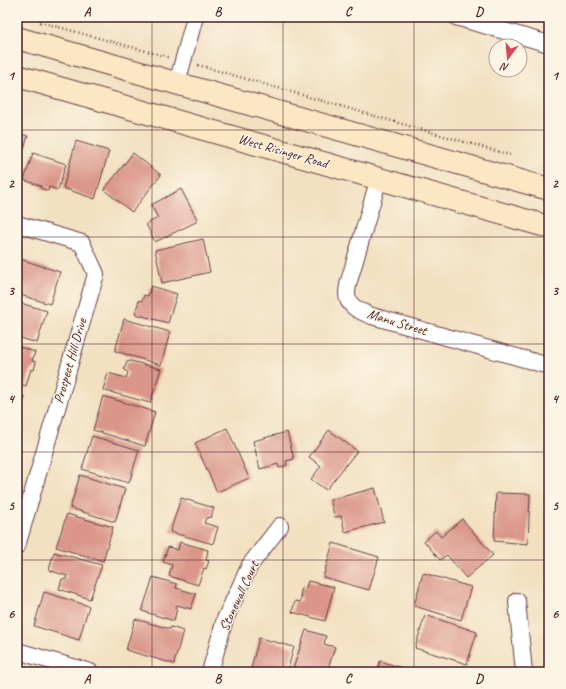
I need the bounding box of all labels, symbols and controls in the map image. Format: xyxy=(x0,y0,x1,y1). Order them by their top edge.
text: A xyxy=(84,4,92,20)
text: B xyxy=(215,4,223,20)
text: C xyxy=(345,4,353,20)
text: D xyxy=(475,4,484,20)
north arrow xyxy=(488,38,528,78)
text: N xyxy=(498,59,510,75)
text: 1 xyxy=(8,68,16,84)
text: 1 xyxy=(552,68,560,84)
street label: West Risinger Road xyxy=(236,130,332,173)
text: 2 xyxy=(8,176,15,192)
text: 2 xyxy=(552,176,559,192)
text: 3 xyxy=(8,283,15,299)
text: 3 xyxy=(552,283,559,299)
street label: Manu Street xyxy=(365,305,430,339)
street label: Prospect Hill Drive xyxy=(50,315,91,405)
text: 4 xyxy=(8,391,16,407)
text: 4 xyxy=(552,391,560,407)
text: 5 xyxy=(8,498,15,514)
text: 5 xyxy=(552,498,559,514)
street label: Stonewall Court xyxy=(215,557,263,634)
text: 6 xyxy=(8,606,15,622)
text: 6 xyxy=(552,606,559,622)
text: A xyxy=(84,671,92,687)
text: B xyxy=(215,671,223,687)
text: C xyxy=(345,671,353,687)
text: D xyxy=(475,671,484,687)

